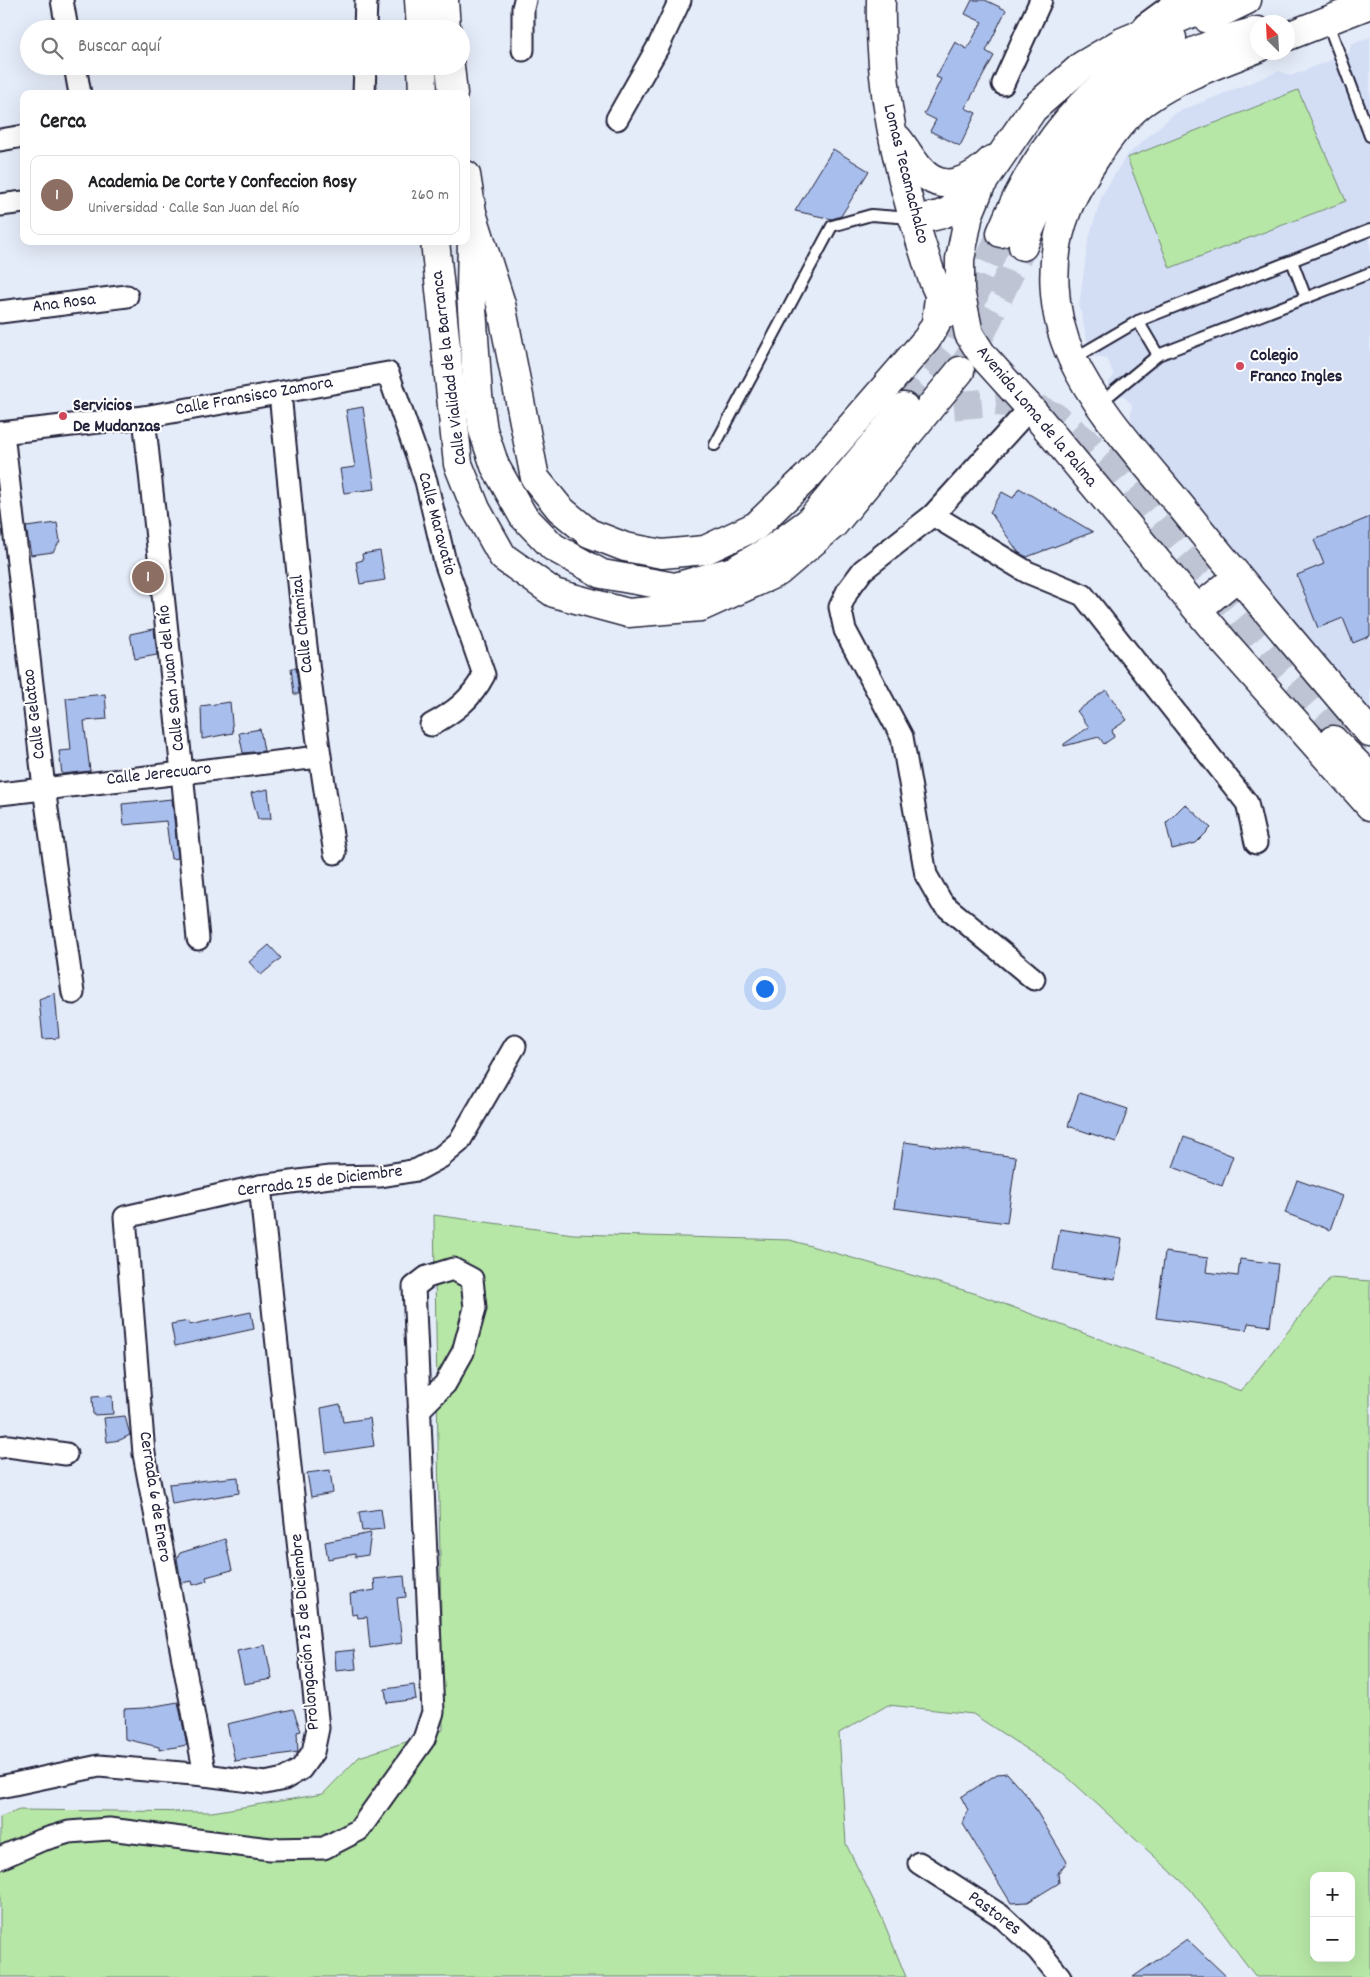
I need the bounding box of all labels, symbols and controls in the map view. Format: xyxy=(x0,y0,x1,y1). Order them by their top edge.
north arrow xyxy=(1250,15,1295,60)
search box xyxy=(20,20,470,75)
icon: search xyxy=(38,34,66,62)
text: Buscar aquí xyxy=(78,34,160,61)
street label: Lomas Tecamachalco xyxy=(876,102,934,246)
text: Cerca xyxy=(40,108,86,138)
text: Academia De Corte Y Confeccion Rosy xyxy=(88,170,356,197)
text: 1 xyxy=(55,184,59,207)
text: 260 m xyxy=(411,184,449,207)
text: Universidad · Calle San Juan del Río xyxy=(88,197,299,220)
street label: Calle Vialidad de la Barranca xyxy=(426,269,474,467)
street label: Ana Rosa xyxy=(31,288,98,320)
street label: Avenida Loma de la Palma xyxy=(969,341,1103,493)
place label: Colegio Franco Ingles xyxy=(1250,344,1343,390)
marker: Colegio Franco Ingles xyxy=(1234,360,1246,372)
street label: Calle Fransisco Zamora xyxy=(173,371,335,423)
place label: Servicios De Mudanzas xyxy=(73,394,161,440)
marker: Servicios De Mudanzas xyxy=(57,410,69,422)
street label: Calle Maravatio xyxy=(410,470,462,578)
pin: 1 xyxy=(132,558,164,596)
street label: Calle Chamizal xyxy=(285,573,321,674)
street label: Calle San Juan del Río xyxy=(152,604,192,752)
street label: Calle Gelatao xyxy=(17,667,53,761)
street label: Calle Jerecuaro xyxy=(105,757,213,793)
your location xyxy=(752,976,778,1002)
street label: Cerrada 25 de Diciembre xyxy=(236,1159,404,1205)
street label: Cerrada 6 de Enero xyxy=(131,1430,177,1564)
street label: Prolongación 25 de Diciembre xyxy=(285,1533,327,1731)
map controls xyxy=(1310,1872,1355,1962)
button: + xyxy=(1310,1872,1355,1917)
street label: Pastores xyxy=(962,1886,1026,1942)
button: − xyxy=(1310,1917,1355,1962)

